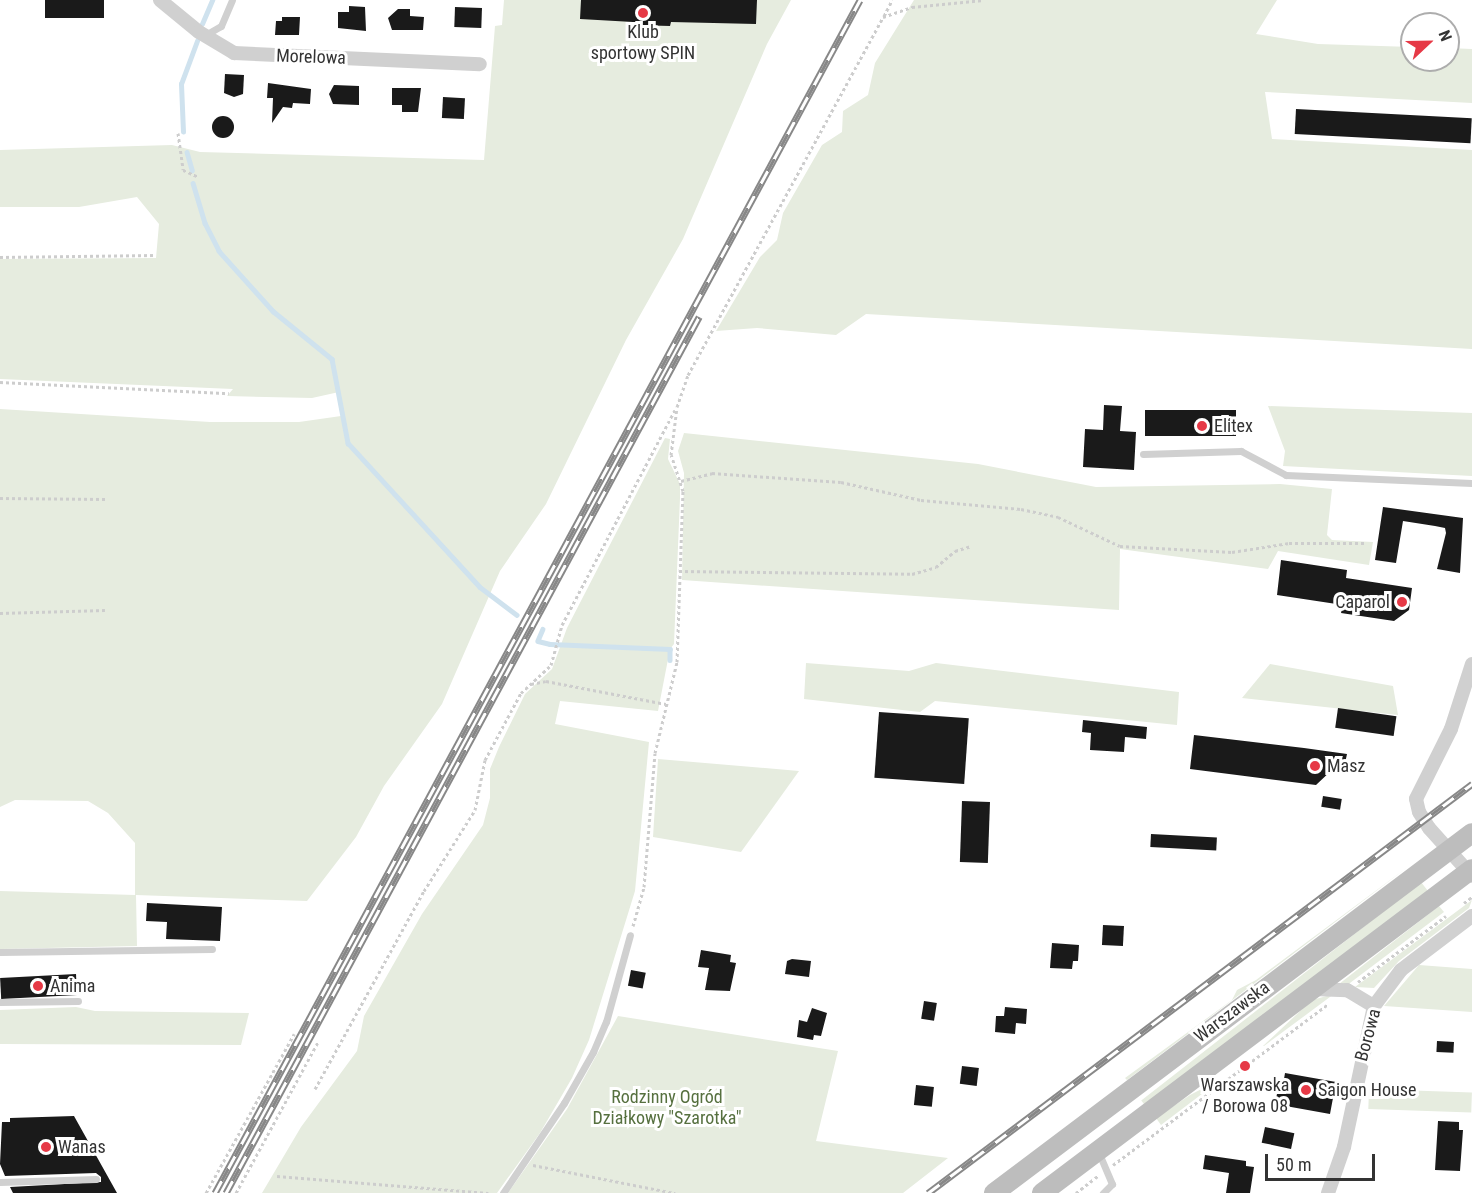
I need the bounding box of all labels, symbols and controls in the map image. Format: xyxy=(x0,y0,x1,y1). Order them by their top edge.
marker: Klub sportowy SPIN xyxy=(636,6,650,20)
north arrow xyxy=(1400,12,1460,72)
place label: Klub sportowy SPIN xyxy=(591,22,695,64)
text: N xyxy=(1435,28,1456,44)
street label: Morelowa xyxy=(276,45,346,69)
place label: Elitex xyxy=(1214,415,1253,437)
marker: Elitex xyxy=(1195,419,1209,433)
place label: Caparol xyxy=(1335,591,1390,613)
marker: Caparol xyxy=(1395,595,1409,609)
place label: Masz xyxy=(1327,755,1365,777)
marker: Masz xyxy=(1308,759,1322,773)
place label: Anima xyxy=(50,975,95,997)
street label: Warszawska xyxy=(1190,977,1274,1047)
marker: Anima xyxy=(31,979,45,993)
street label: Borowa xyxy=(1351,1006,1385,1064)
marker: Warszawska / Borowa 08 xyxy=(1238,1059,1252,1073)
place label: Warszawska / Borowa 08 xyxy=(1201,1075,1289,1118)
place label: Saigon House xyxy=(1318,1079,1416,1101)
marker: Saigon House xyxy=(1299,1083,1313,1097)
park label: Rodzinny Ogród Działkowy "Szarotka" xyxy=(592,1087,742,1130)
place label: Wanas xyxy=(58,1136,106,1158)
marker: Wanas xyxy=(39,1140,53,1154)
scale bar xyxy=(1268,1142,1378,1180)
text: 50 m xyxy=(1276,1154,1311,1175)

